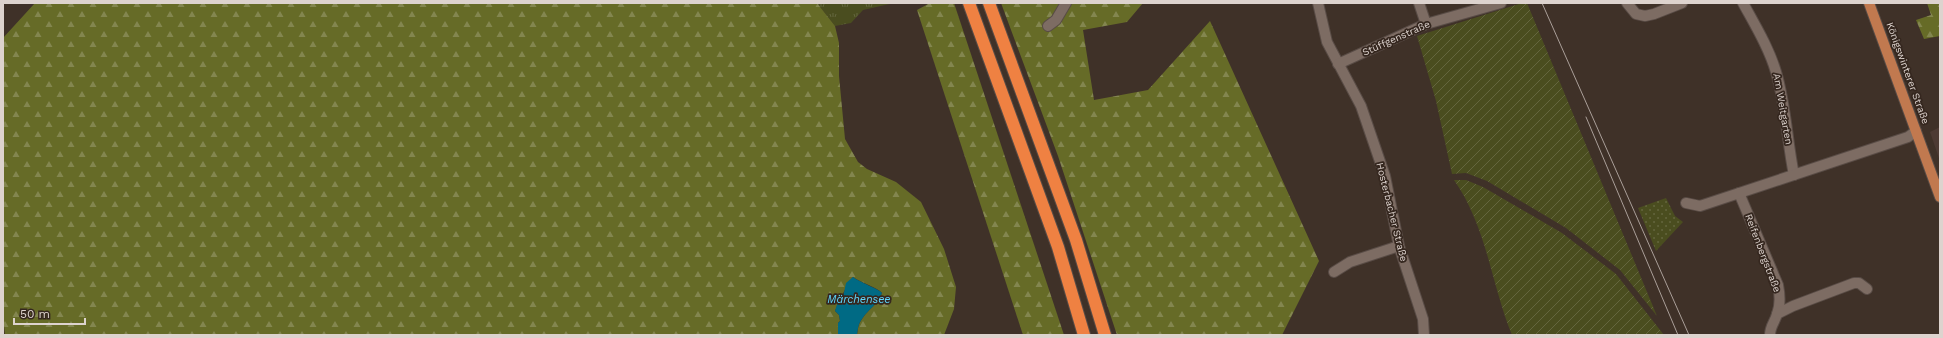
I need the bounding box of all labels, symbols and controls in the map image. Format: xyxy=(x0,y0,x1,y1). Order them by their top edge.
street label: Stüffgenstraße xyxy=(1361,18,1432,58)
street label: Königswinterer Straße xyxy=(1884,21,1932,126)
street label: Am Weitgarten xyxy=(1771,73,1795,145)
street label: Hosterbacher Straße xyxy=(1374,161,1410,263)
street label: Reifenbergstraße xyxy=(1743,212,1783,294)
water label: Märchensee xyxy=(827,293,891,306)
scale bar xyxy=(14,300,85,326)
text: 50 m xyxy=(20,307,50,321)

